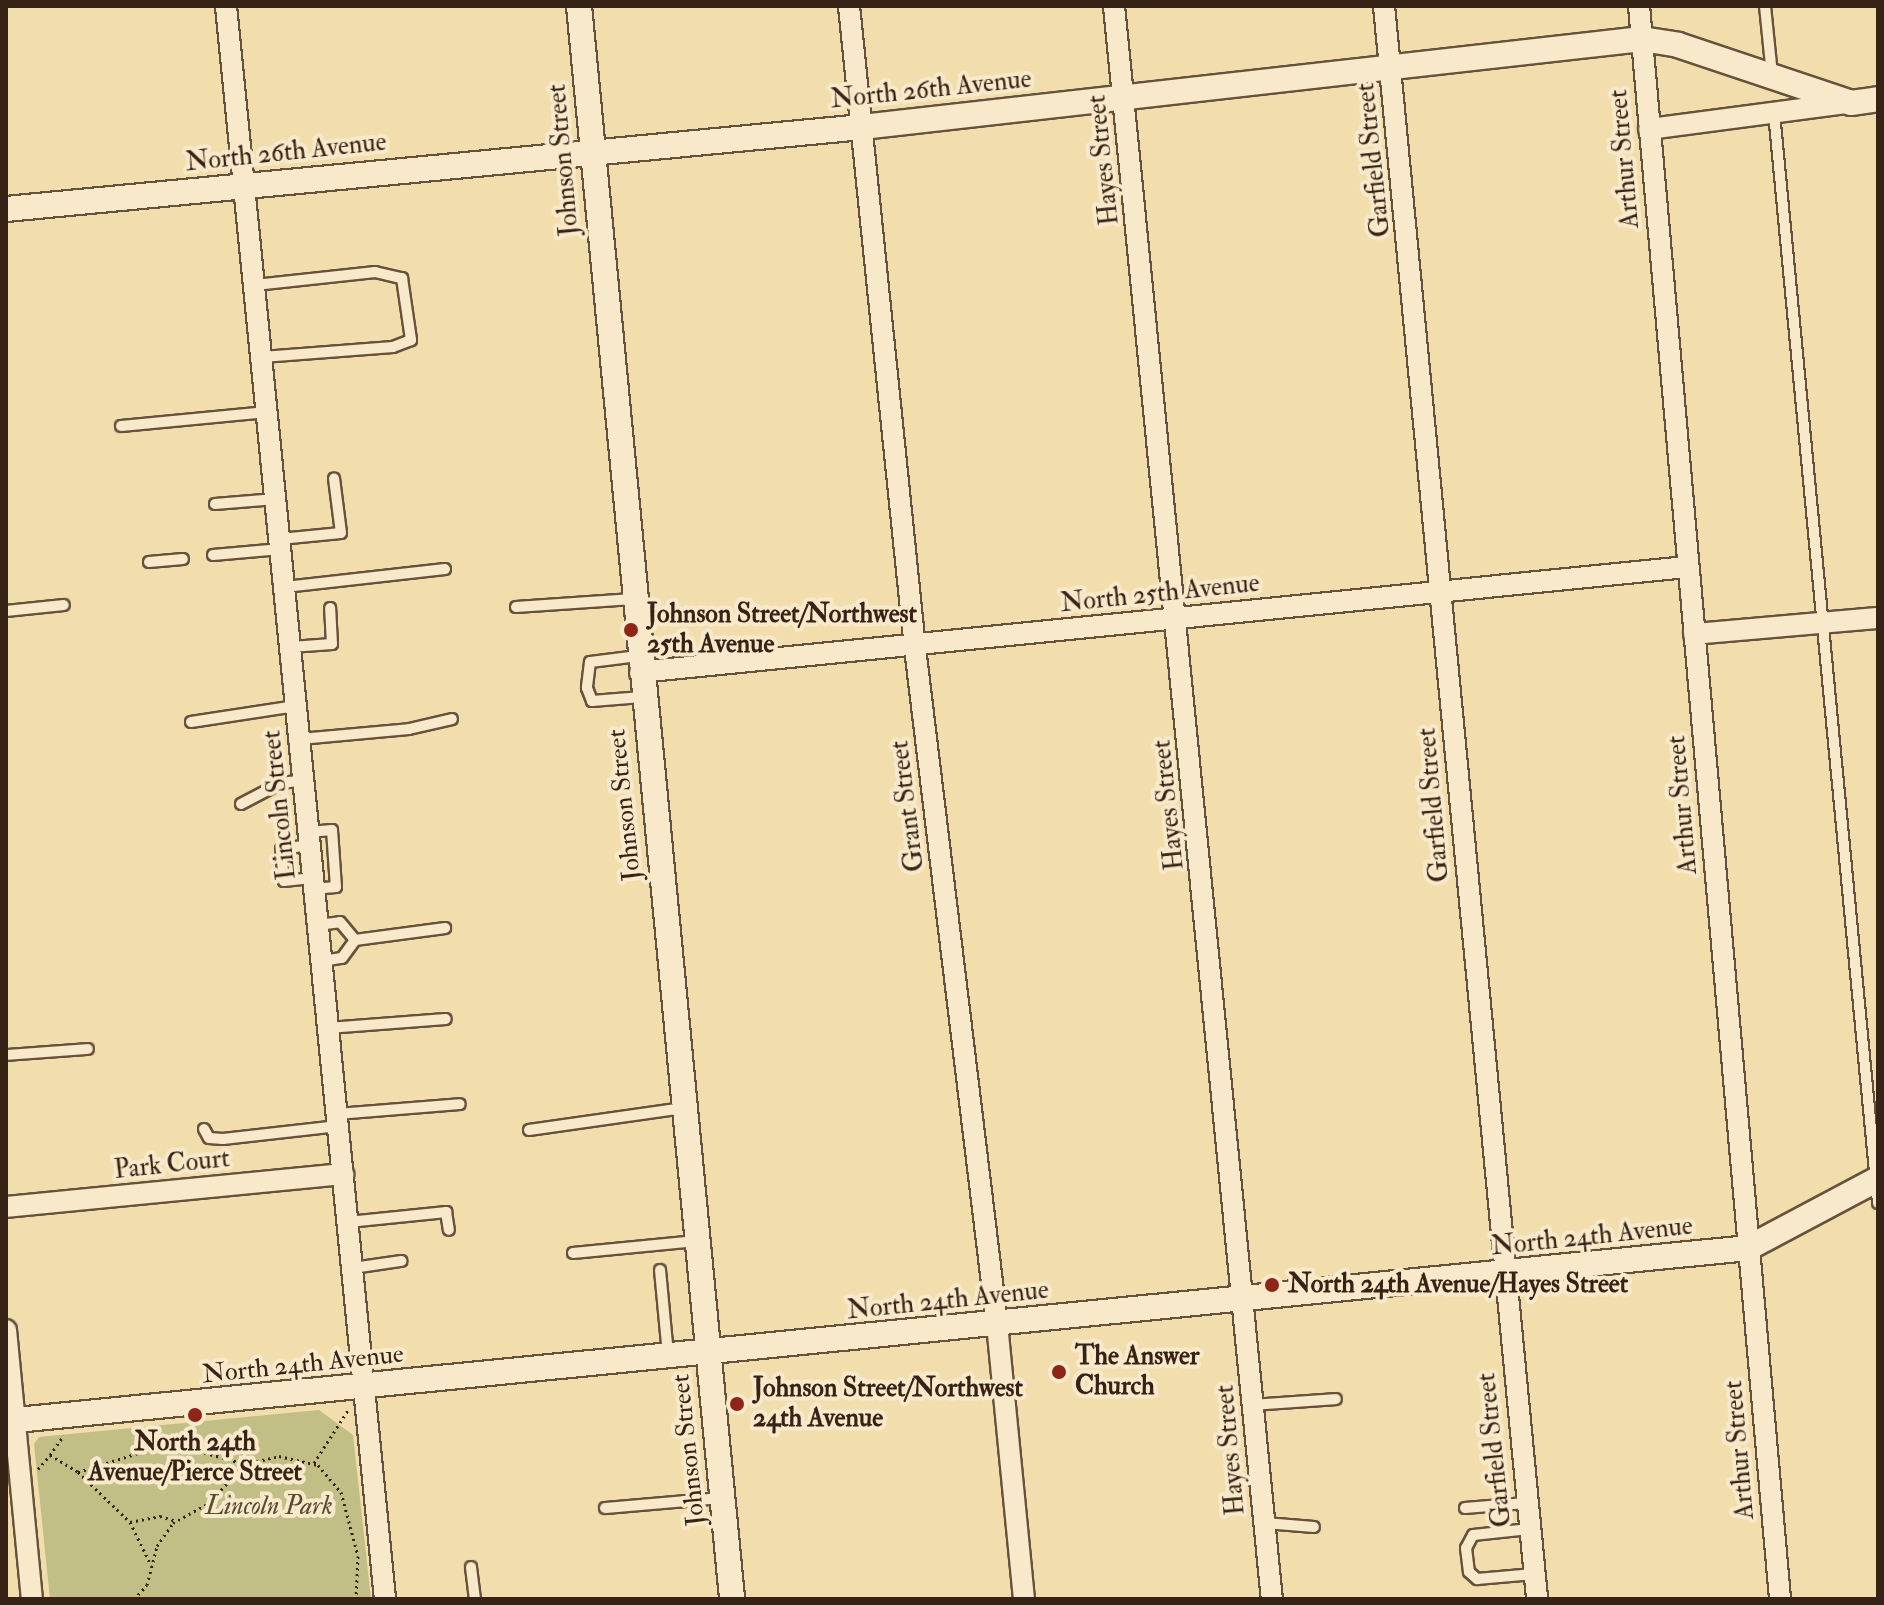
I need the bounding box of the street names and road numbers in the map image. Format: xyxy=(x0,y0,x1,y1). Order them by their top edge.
street label: North 26th Avenue xyxy=(829,64,1033,116)
street label: Garfield Street xyxy=(1350,81,1398,239)
street label: Johnson Street xyxy=(542,83,586,237)
street label: Arthur Street xyxy=(1603,88,1647,230)
street label: Hayes Street xyxy=(1082,93,1126,227)
street label: North 26th Avenue xyxy=(184,127,388,179)
street label: North 25th Avenue xyxy=(1059,568,1261,620)
street label: Garfield Street xyxy=(1412,726,1456,884)
street label: Johnson Street xyxy=(602,728,648,882)
street label: Lincoln Street xyxy=(257,729,303,881)
street label: Arthur Street xyxy=(1661,734,1705,876)
street label: Hayes Street xyxy=(1147,738,1191,872)
street label: Grant Street xyxy=(884,739,932,873)
street label: Park Court xyxy=(113,1143,231,1187)
street label: North 24th Avenue xyxy=(1490,1211,1694,1263)
street label: North 24th Avenue xyxy=(846,1275,1050,1327)
street label: North 24th Avenue xyxy=(201,1339,405,1391)
street label: Garfield Street xyxy=(1471,1371,1519,1529)
street label: Johnson Street xyxy=(666,1373,712,1527)
street label: Arthur Street xyxy=(1718,1379,1762,1521)
street label: Hayes Street xyxy=(1210,1383,1252,1517)

